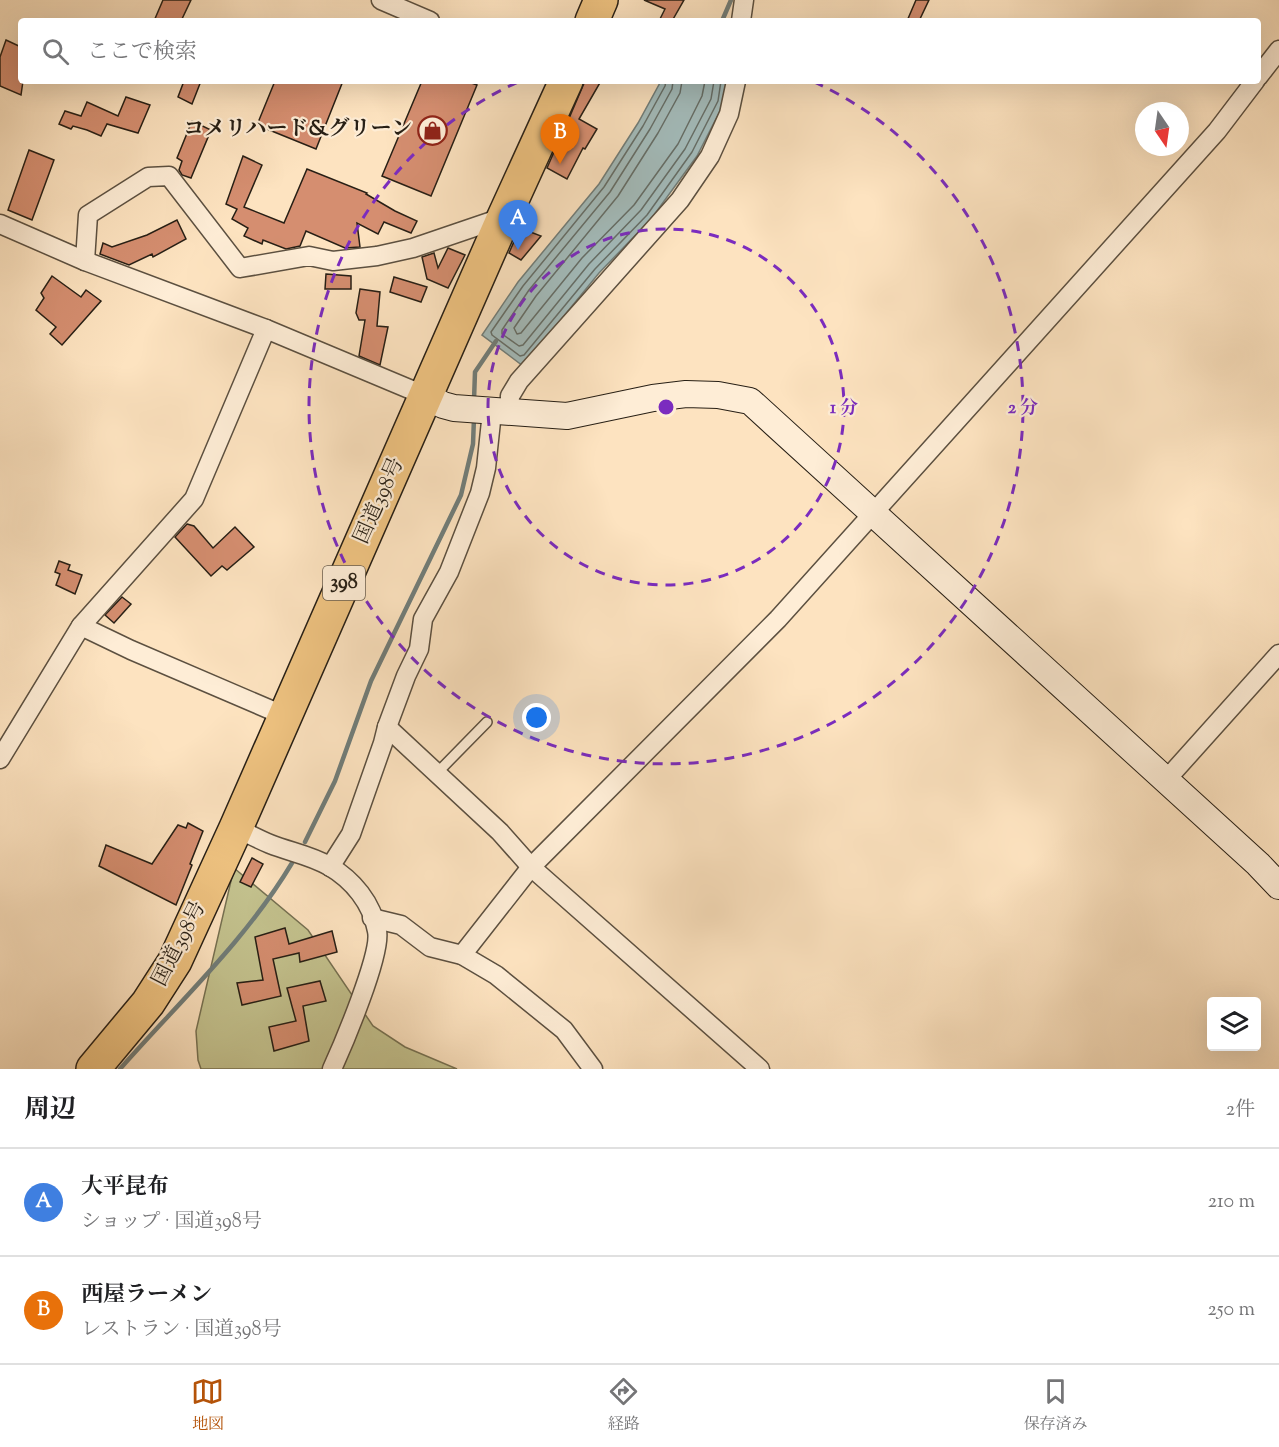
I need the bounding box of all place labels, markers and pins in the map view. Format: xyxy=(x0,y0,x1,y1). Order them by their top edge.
shop icon: コメリハード&グリーン xyxy=(417,114,449,146)
pin: B xyxy=(540,114,580,164)
place label: コメリハード&グリーン xyxy=(183,115,412,145)
pin: A xyxy=(498,200,538,250)
centre of rings xyxy=(656,397,676,417)

